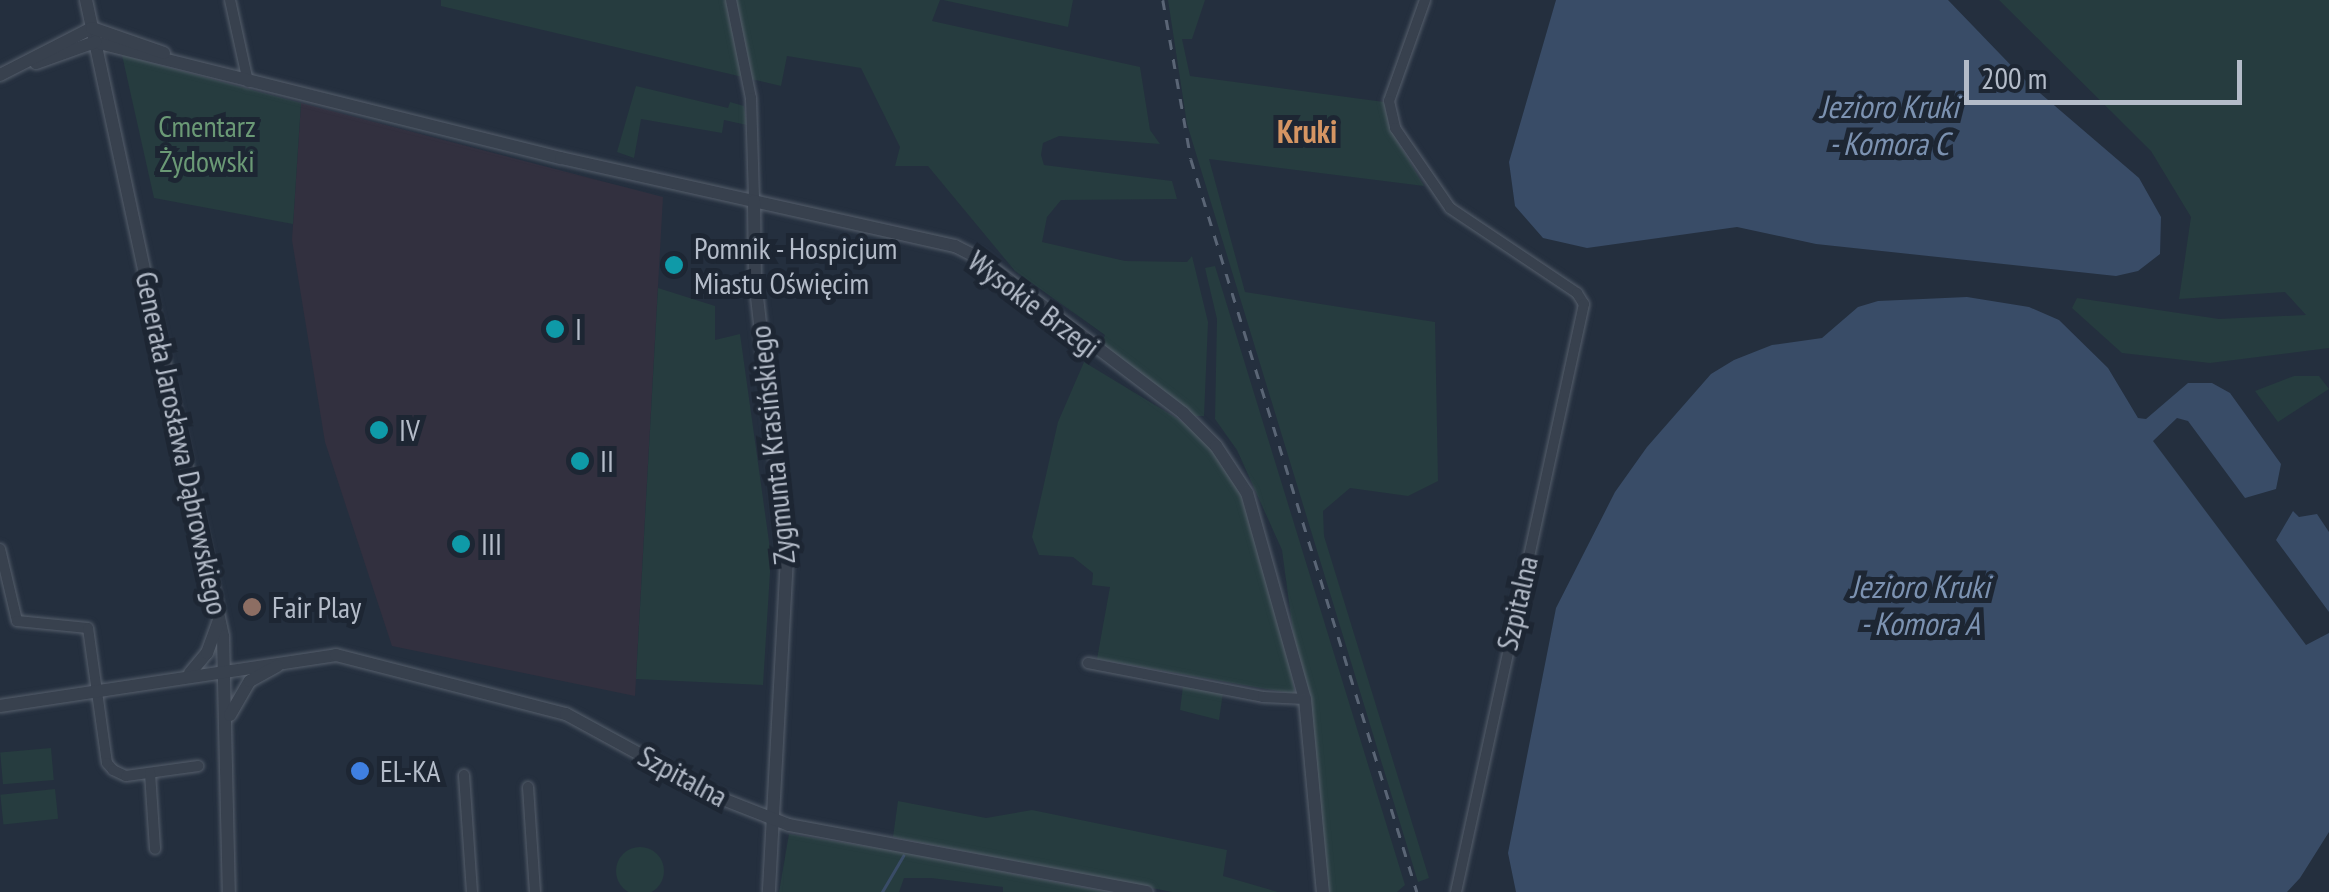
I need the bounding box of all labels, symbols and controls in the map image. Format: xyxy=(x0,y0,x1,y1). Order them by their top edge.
scale bar xyxy=(1969,40,2246,102)
text: 200 m xyxy=(1981,58,2047,97)
water label: Jezioro Kruki - Komora C xyxy=(1819,88,1959,163)
park label: Cmentarz Żydowski xyxy=(158,108,256,178)
district label: Kruki xyxy=(1277,112,1337,150)
place label: Pomnik - Hospicjum Miastu Oświęcim xyxy=(694,230,900,300)
street label: Wysokie Brzegi xyxy=(961,243,1107,365)
marker: Pomnik - Hospicjum Miastu Oświęcim xyxy=(663,254,685,276)
street label: Generała Jarosława Dąbrowskiego xyxy=(128,268,236,618)
place label: I xyxy=(575,311,582,347)
marker: I xyxy=(544,318,566,340)
street label: Zygmunta Krasińskiego xyxy=(742,324,802,566)
place label: IV xyxy=(399,412,420,448)
marker: IV xyxy=(368,419,390,441)
place label: II xyxy=(600,443,614,479)
marker: II xyxy=(569,450,591,472)
place label: III xyxy=(481,526,502,562)
marker: III xyxy=(450,533,472,555)
street label: Szpitalna xyxy=(1489,552,1545,654)
water label: Jezioro Kruki - Komora A xyxy=(1850,568,1990,643)
place label: Fair Play xyxy=(272,589,361,625)
marker: Fair Play xyxy=(241,596,263,618)
street label: Szpitalna xyxy=(632,738,734,814)
place label: EL-KA xyxy=(380,753,440,789)
marker: EL-KA xyxy=(349,760,371,782)

